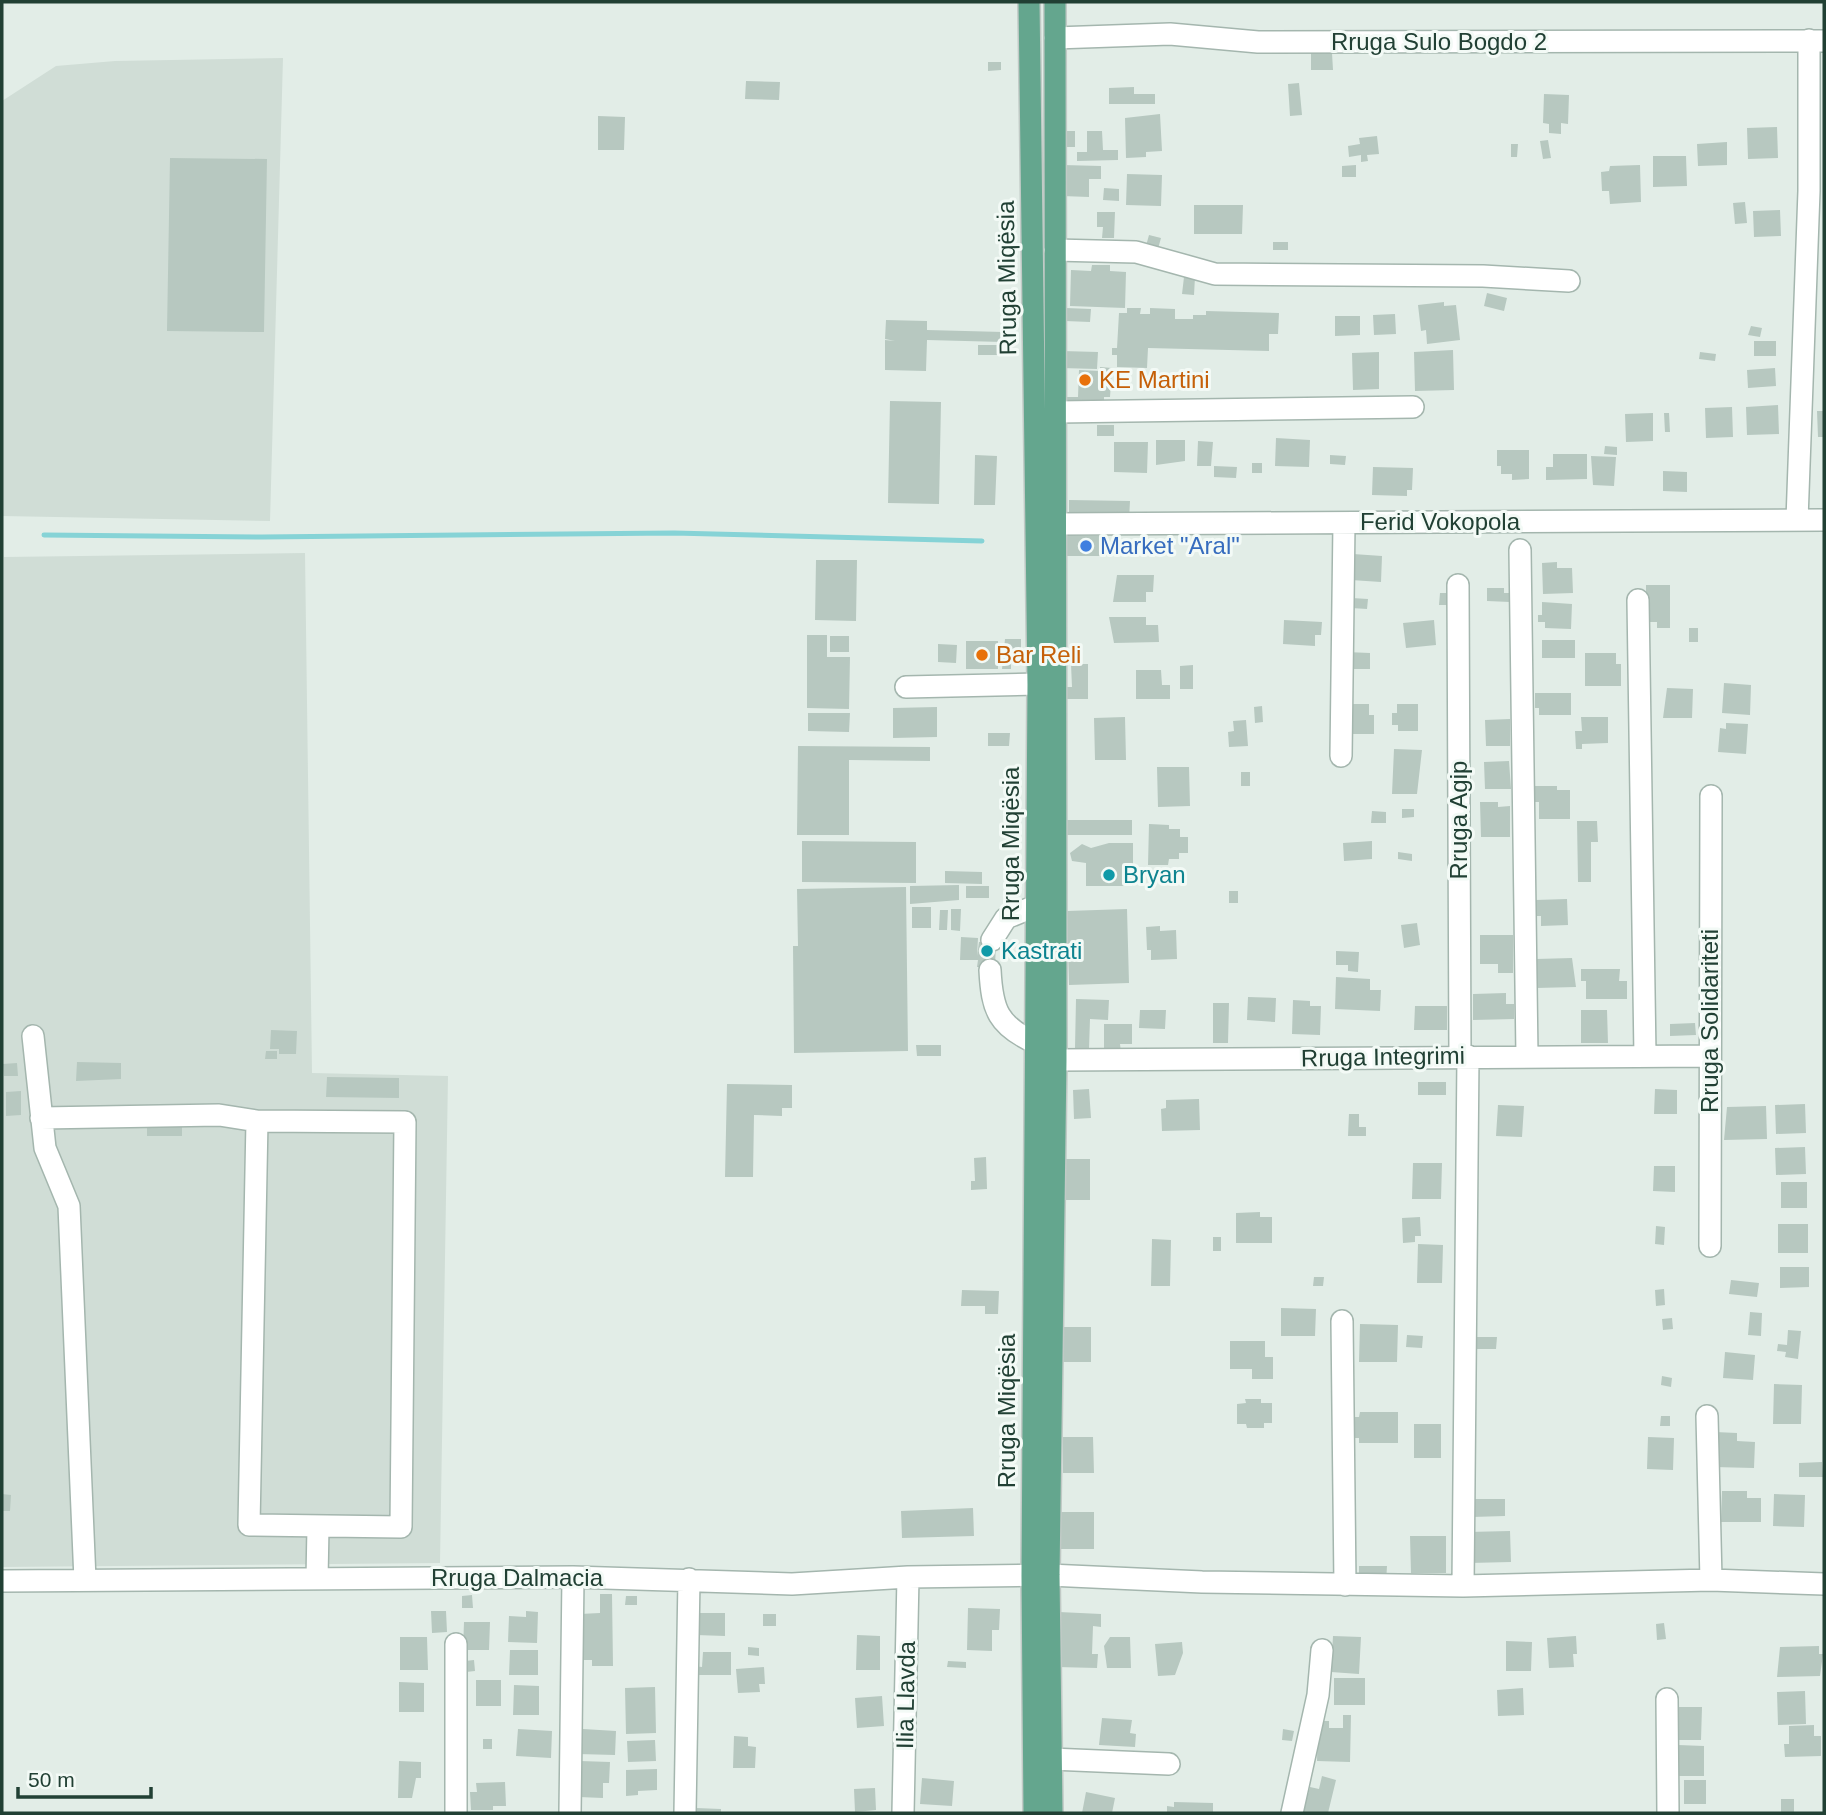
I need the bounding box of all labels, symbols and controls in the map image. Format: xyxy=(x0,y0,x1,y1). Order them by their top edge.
street label: Rruga Sulo Bogdo 2 xyxy=(1331,28,1547,55)
street label: Rruga Miqësia xyxy=(992,200,1021,356)
place label: KE Martini xyxy=(1099,366,1210,393)
marker: KE Martini xyxy=(1077,372,1093,388)
street label: Ferid Vokopola xyxy=(1360,508,1521,535)
place label: Market "Aral" xyxy=(1100,532,1240,559)
marker: Market "Aral" xyxy=(1078,538,1094,554)
place label: Bar Reli xyxy=(996,641,1081,668)
marker: Bar Reli xyxy=(974,647,990,663)
street label: Rruga Agip xyxy=(1445,761,1472,879)
street label: Rruga Miqësia xyxy=(997,766,1024,921)
place label: Bryan xyxy=(1123,861,1186,888)
marker: Bryan xyxy=(1101,867,1117,883)
street label: Rruga Solidariteti xyxy=(1696,929,1723,1113)
place label: Kastrati xyxy=(1001,937,1082,964)
marker: Kastrati xyxy=(979,943,995,959)
street label: Rruga Integrimi xyxy=(1301,1042,1465,1071)
street label: Rruga Miqësia xyxy=(993,1333,1020,1488)
street label: Rruga Dalmacia xyxy=(431,1564,604,1591)
street label: Ilia Llavda xyxy=(891,1640,920,1749)
scale bar xyxy=(18,1756,150,1800)
text: 50 m xyxy=(28,1768,75,1791)

